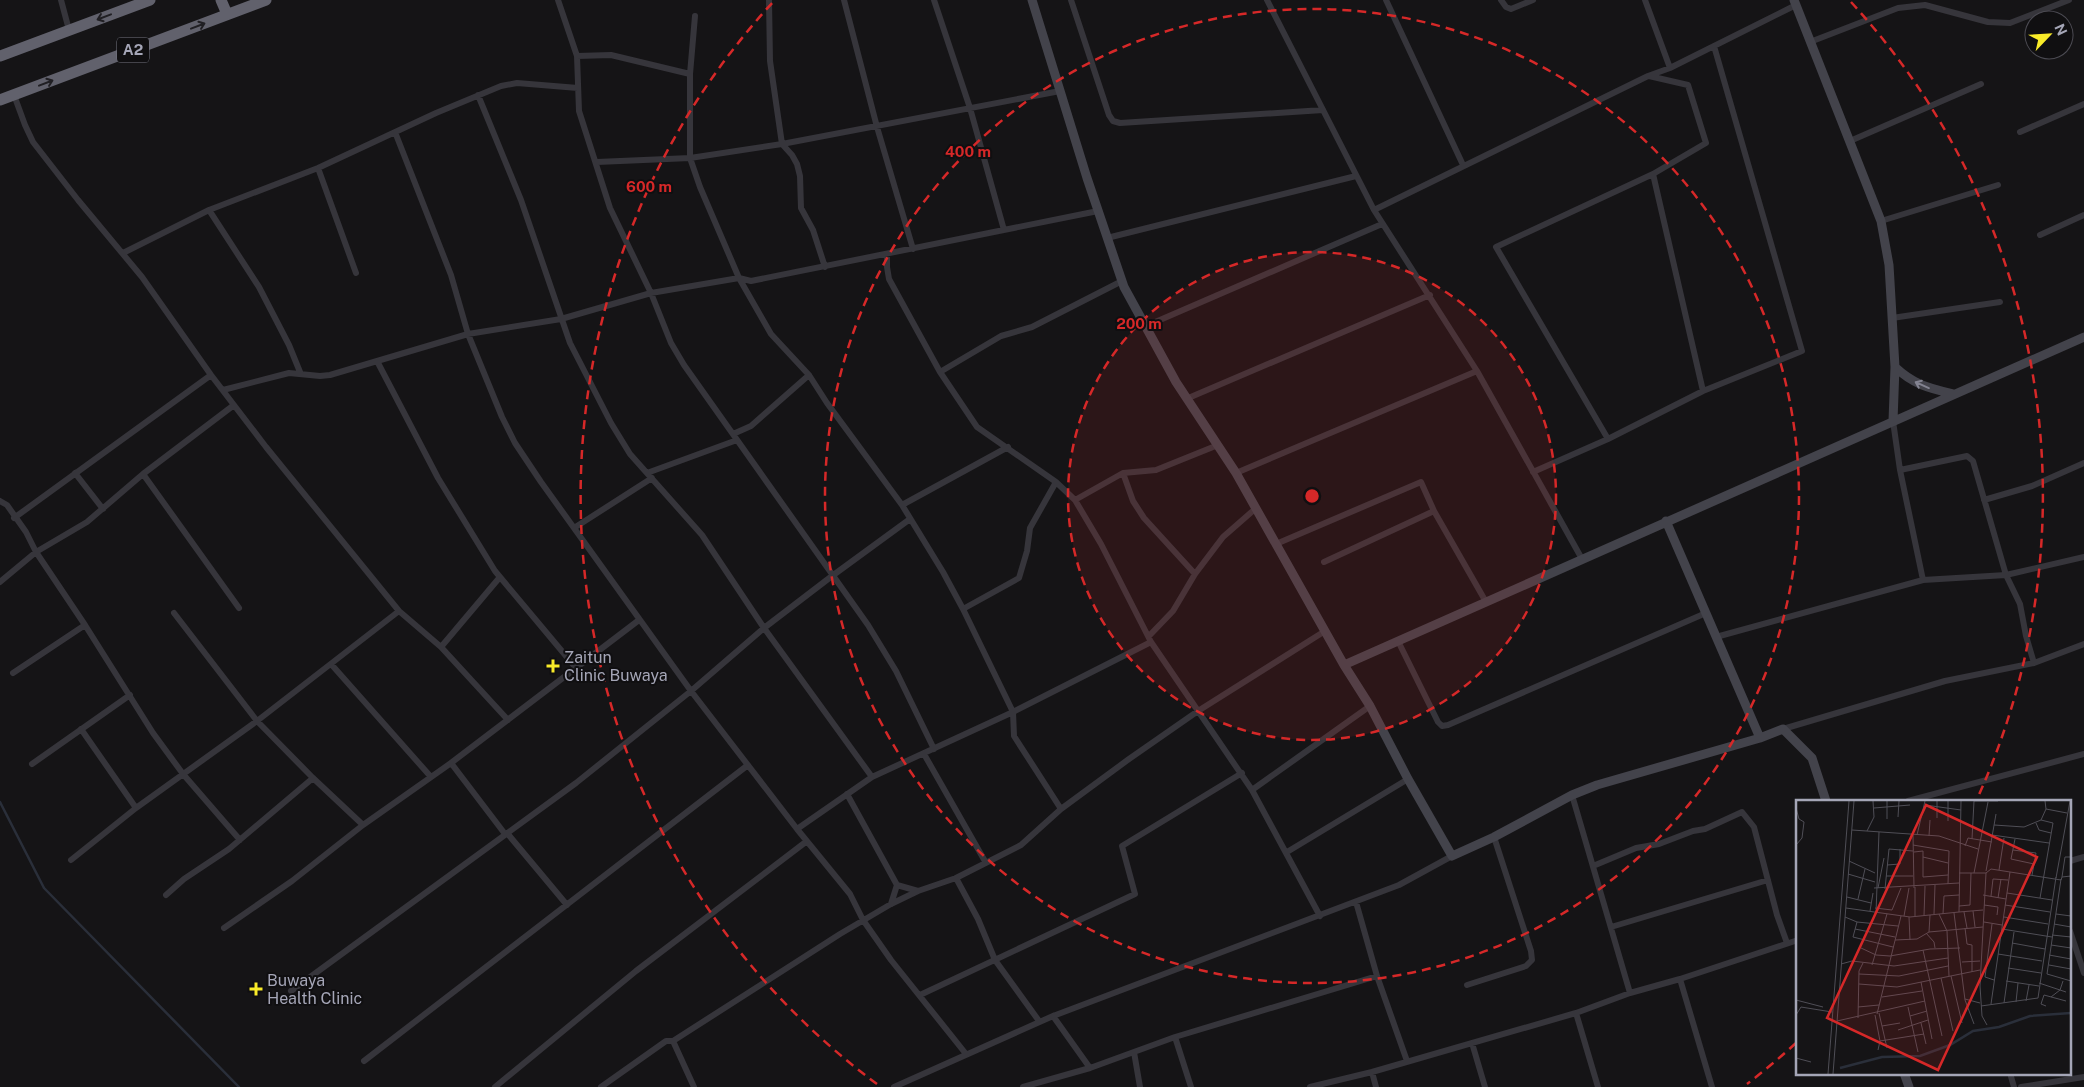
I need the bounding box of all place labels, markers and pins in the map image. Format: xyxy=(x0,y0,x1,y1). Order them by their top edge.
centre of rings xyxy=(1303,487,1321,505)
place label: Zaitun Clinic Buwaya xyxy=(564,648,668,685)
marker: Zaitun Clinic Buwaya xyxy=(546,659,560,673)
place label: Buwaya Health Clinic xyxy=(267,971,362,1008)
marker: Buwaya Health Clinic xyxy=(249,982,263,996)

